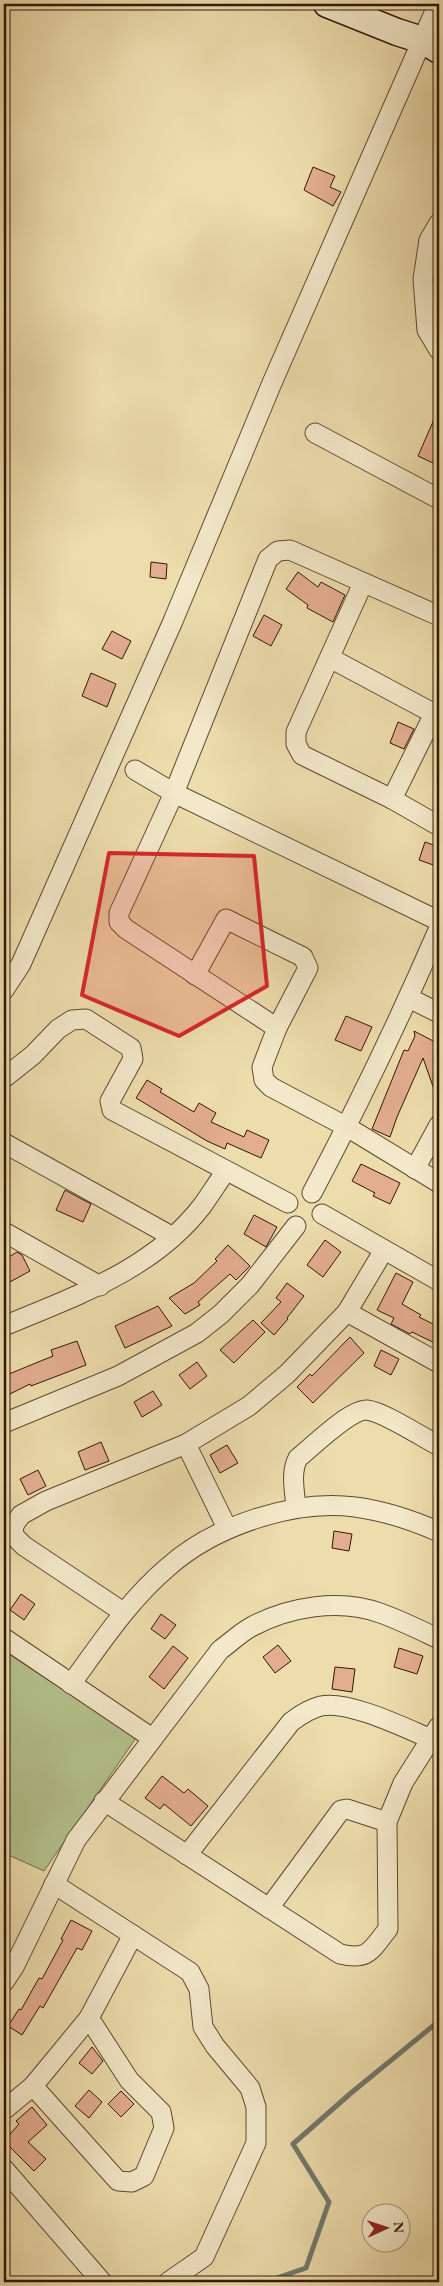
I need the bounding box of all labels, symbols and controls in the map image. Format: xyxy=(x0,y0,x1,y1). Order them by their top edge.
north arrow xyxy=(360,2204,410,2254)
text: N xyxy=(390,2221,408,2234)

